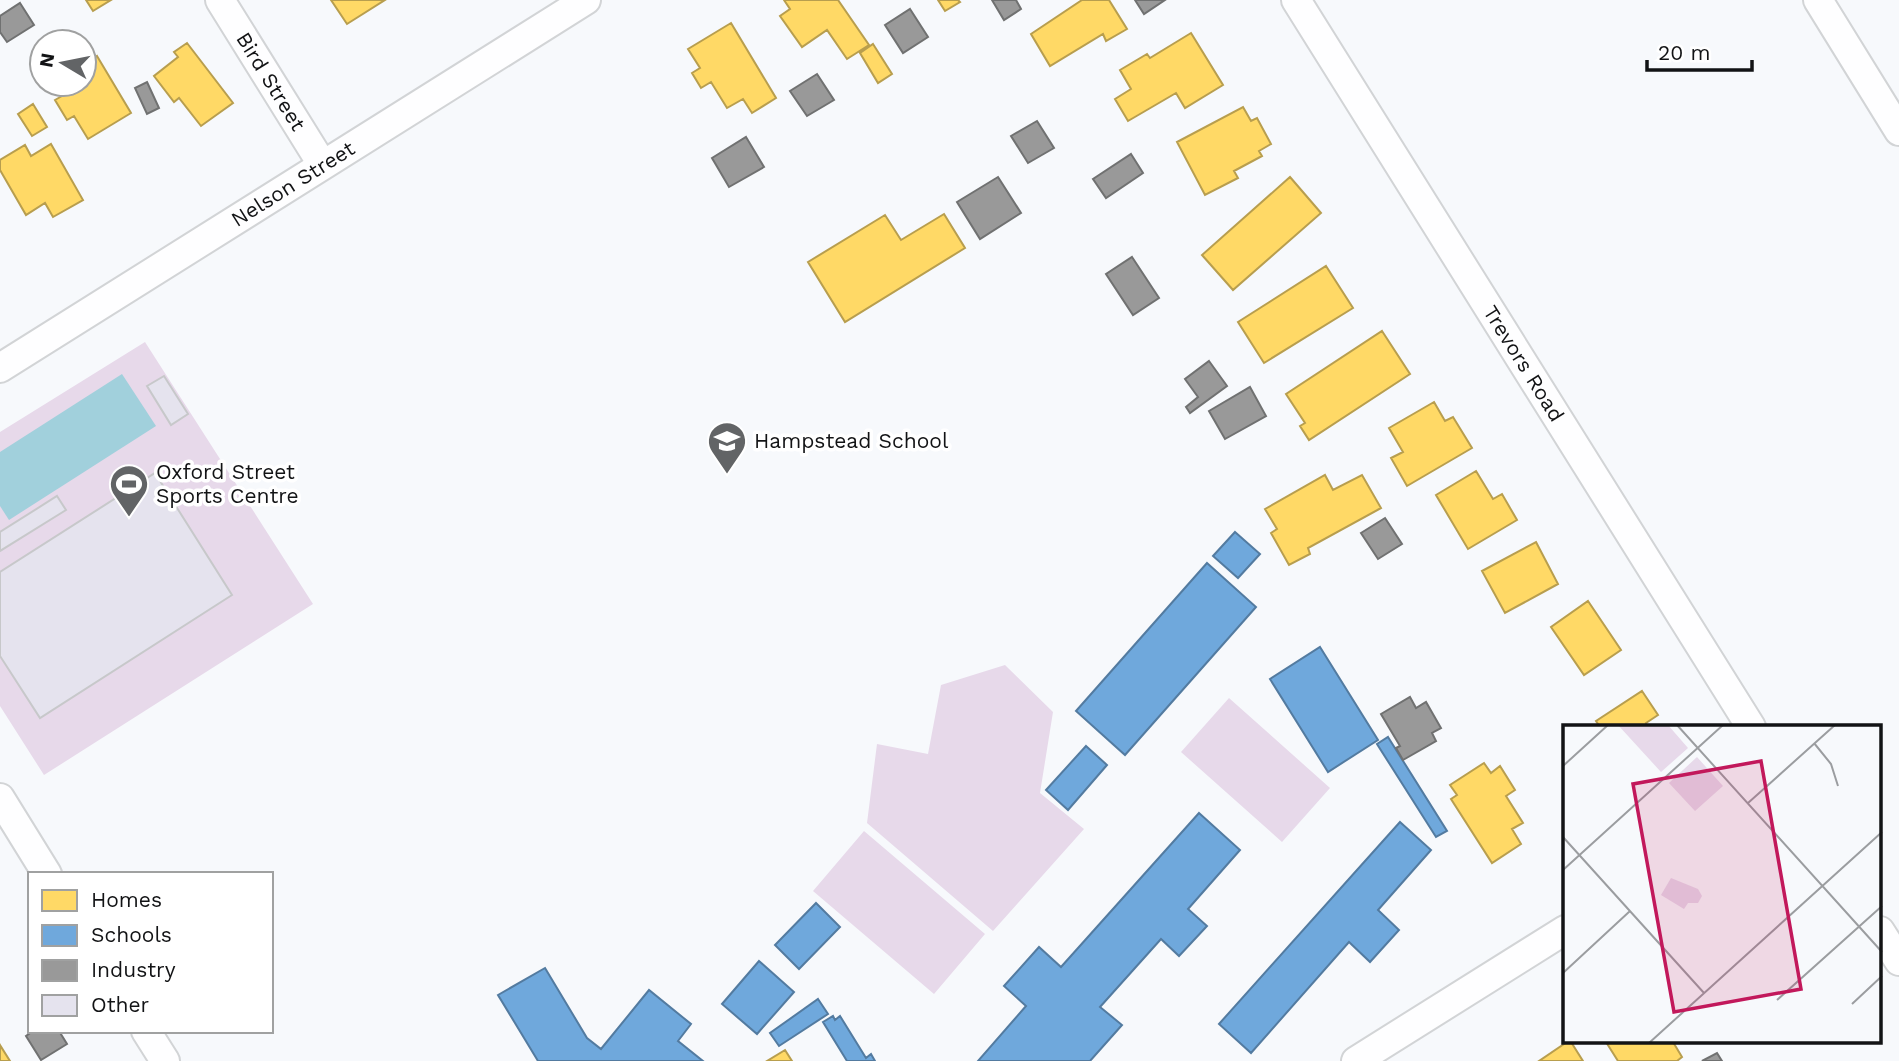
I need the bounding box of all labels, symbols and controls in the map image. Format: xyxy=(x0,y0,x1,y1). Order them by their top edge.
street label: Bird Street xyxy=(231,27,311,135)
north arrow xyxy=(28,28,98,98)
scale bar xyxy=(1647,28,1752,72)
text: 20 m xyxy=(1658,40,1710,65)
text: N xyxy=(34,51,59,69)
street label: Nelson Street xyxy=(226,135,359,232)
street label: Trevors Road xyxy=(1478,301,1570,426)
school or university icon: Hampstead School xyxy=(706,420,748,475)
place label: Hampstead School xyxy=(754,428,949,453)
place label: Oxford Street Sports Centre xyxy=(156,459,299,508)
sports icon: Oxford Street Sports Centre xyxy=(108,463,150,518)
inset map xyxy=(1563,725,1882,1044)
legend xyxy=(28,872,273,1033)
text: Homes xyxy=(91,887,162,912)
text: Schools xyxy=(91,922,172,947)
text: Industry xyxy=(91,957,176,982)
text: Other xyxy=(91,992,150,1017)

